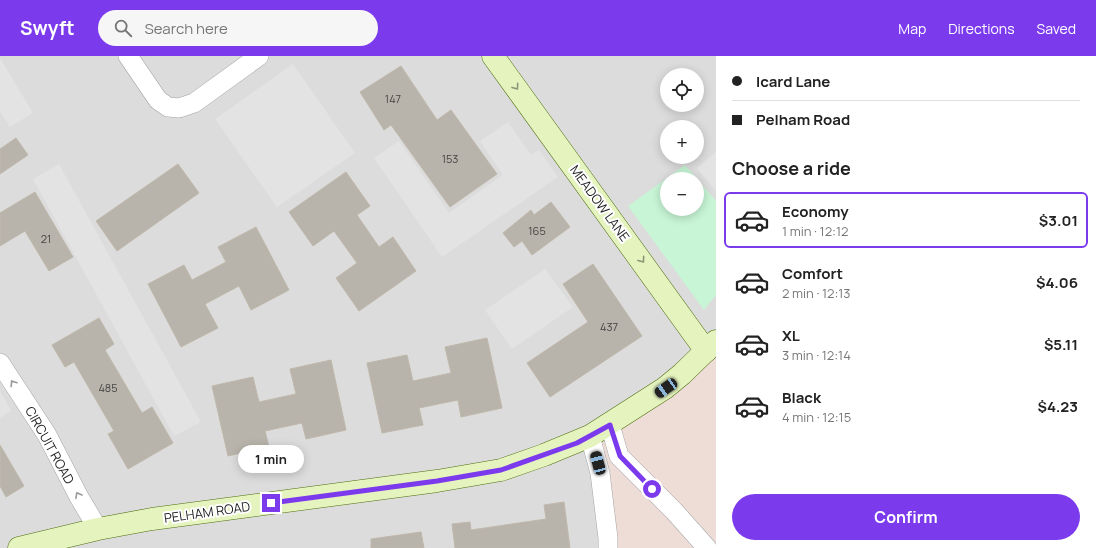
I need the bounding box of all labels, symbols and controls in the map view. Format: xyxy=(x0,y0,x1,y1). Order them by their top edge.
search box xyxy=(98,10,378,46)
text: Swyft xyxy=(20,15,74,41)
icon: search xyxy=(112,17,134,39)
text: Search here xyxy=(144,18,228,39)
text: Map xyxy=(898,19,926,38)
text: Directions xyxy=(948,19,1015,38)
text: Saved xyxy=(1037,19,1076,38)
map controls xyxy=(660,68,704,216)
button: locate xyxy=(660,68,704,112)
text: Icard Lane xyxy=(756,71,830,92)
one-way arrow xyxy=(511,83,518,90)
house number: 147 xyxy=(385,91,401,106)
text: Pelham Road xyxy=(756,109,850,130)
button: + xyxy=(660,120,704,164)
house number: 153 xyxy=(442,151,458,166)
text: Choose a ride xyxy=(732,156,851,180)
street label: MEADOW LANE xyxy=(566,161,634,245)
button: − xyxy=(660,172,704,216)
text: Economy xyxy=(782,201,849,222)
icon: car xyxy=(734,202,770,238)
text: $3.01 xyxy=(1039,210,1078,231)
text: 1 min · 12:12 xyxy=(782,222,848,240)
house number: 165 xyxy=(528,223,546,238)
house number: 21 xyxy=(41,231,51,246)
one-way arrow xyxy=(637,256,644,263)
text: Comfort xyxy=(782,263,843,284)
icon: car xyxy=(734,264,770,300)
text: $4.06 xyxy=(1036,272,1078,293)
text: 2 min · 12:13 xyxy=(782,284,851,302)
house number: 437 xyxy=(600,319,618,334)
text: XL xyxy=(782,325,800,346)
icon: car xyxy=(734,326,770,362)
text: $5.11 xyxy=(1044,334,1078,355)
text: 3 min · 12:14 xyxy=(782,346,851,364)
car xyxy=(653,376,679,400)
one-way arrow xyxy=(10,380,18,387)
house number: 485 xyxy=(98,380,118,395)
text: Black xyxy=(782,387,821,408)
icon: car xyxy=(734,388,770,424)
text: $4.23 xyxy=(1038,396,1078,417)
street label: CIRCUIT ROAD xyxy=(21,403,79,487)
text: 4 min · 12:15 xyxy=(782,408,851,426)
callout: 1 min xyxy=(238,445,304,473)
text: 1 min xyxy=(255,450,287,468)
car xyxy=(589,450,607,476)
route start xyxy=(643,480,661,498)
one-way arrow xyxy=(75,492,83,500)
route end xyxy=(262,494,280,512)
button: Confirm xyxy=(732,494,1080,540)
street label: PELHAM ROAD xyxy=(163,497,252,527)

